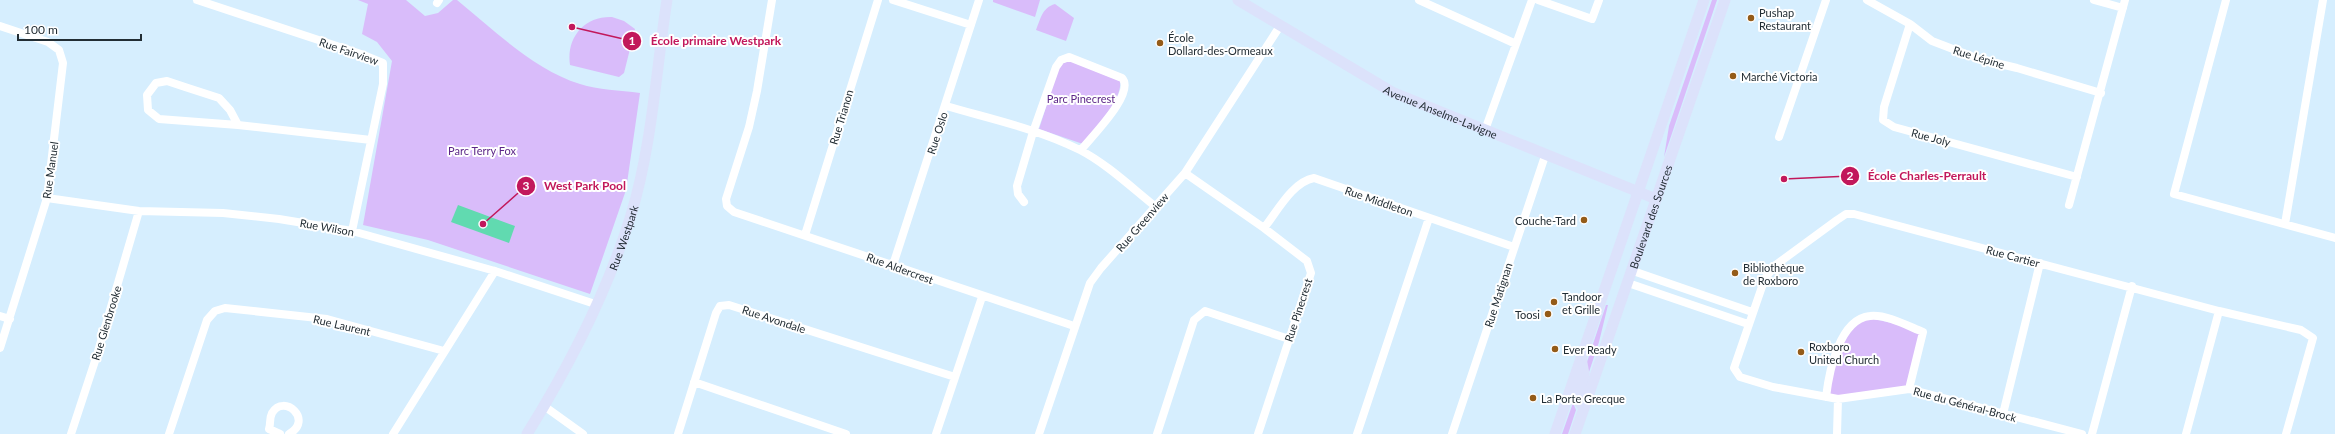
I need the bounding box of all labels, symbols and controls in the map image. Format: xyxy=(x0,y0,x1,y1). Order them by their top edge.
place label: Pushap Restaurant xyxy=(1759,6,1811,32)
marker: Pushap Restaurant xyxy=(1746,13,1756,23)
scale bar xyxy=(18,16,141,42)
text: 100 m xyxy=(24,22,58,37)
callout: École primaire Westpark xyxy=(622,29,789,53)
place label: École Dollard-des-Ormeaux xyxy=(1168,31,1273,57)
text: 1 xyxy=(629,33,636,48)
text: École primaire Westpark xyxy=(651,33,782,48)
street label: Rue Fairview xyxy=(318,35,381,67)
marker: École Dollard-des-Ormeaux xyxy=(1155,38,1165,48)
street label: Rue Lépine xyxy=(1952,43,2007,71)
place label: Marché Victoria xyxy=(1741,70,1818,83)
marker: Marché Victoria xyxy=(1728,71,1738,81)
street label: Avenue Anselme-Lavigne xyxy=(1382,82,1500,141)
street label: Rue Trianon xyxy=(826,88,856,146)
park label: Parc Pinecrest xyxy=(1047,92,1115,105)
street label: Rue Oslo xyxy=(924,110,950,156)
street label: Rue Joly xyxy=(1910,126,1952,149)
street label: Rue Manuel xyxy=(40,141,60,199)
park label: Parc Terry Fox xyxy=(448,144,516,157)
street label: Boulevard des Sources xyxy=(1626,163,1674,270)
callout: École Charles-Perrault xyxy=(1840,164,1994,188)
text: 2 xyxy=(1847,168,1854,183)
text: École Charles-Perrault xyxy=(1868,168,1987,183)
callout: West Park Pool xyxy=(516,174,634,198)
text: 3 xyxy=(523,178,530,193)
text: West Park Pool xyxy=(544,178,626,193)
street label: Rue Middleton xyxy=(1343,183,1415,219)
street label: Rue Greenview xyxy=(1113,190,1171,254)
street label: Rue Westpark xyxy=(606,203,640,272)
place label: Couche-Tard xyxy=(1515,214,1576,227)
marker: Couche-Tard xyxy=(1579,215,1589,225)
street label: Rue Wilson xyxy=(299,216,355,238)
street label: Rue Cartier xyxy=(1985,243,2041,269)
street label: Rue Aldercrest xyxy=(865,250,935,286)
street label: Rue Matignan xyxy=(1481,261,1515,329)
place label: Bibliothèque de Roxboro xyxy=(1743,261,1804,287)
marker: Bibliothèque de Roxboro xyxy=(1730,268,1740,278)
street label: Rue Pinecrest xyxy=(1282,276,1314,343)
street label: Rue Glenbrooke xyxy=(88,284,124,362)
place label: Tandoor et Grille xyxy=(1562,290,1602,316)
marker: Tandoor et Grille xyxy=(1549,297,1559,307)
street label: Rue Avondale xyxy=(741,303,808,335)
place label: Toosi xyxy=(1515,308,1540,321)
marker: Toosi xyxy=(1543,309,1553,319)
street label: Rue Laurent xyxy=(312,312,372,338)
place label: Roxboro United Church xyxy=(1809,340,1879,366)
place label: Ever Ready xyxy=(1563,343,1617,356)
marker: Ever Ready xyxy=(1550,344,1560,354)
marker: Roxboro United Church xyxy=(1796,347,1806,357)
street label: Rue du Général-Brock xyxy=(1912,384,2018,424)
place label: La Porte Grecque xyxy=(1541,392,1625,405)
marker: La Porte Grecque xyxy=(1528,393,1538,403)

